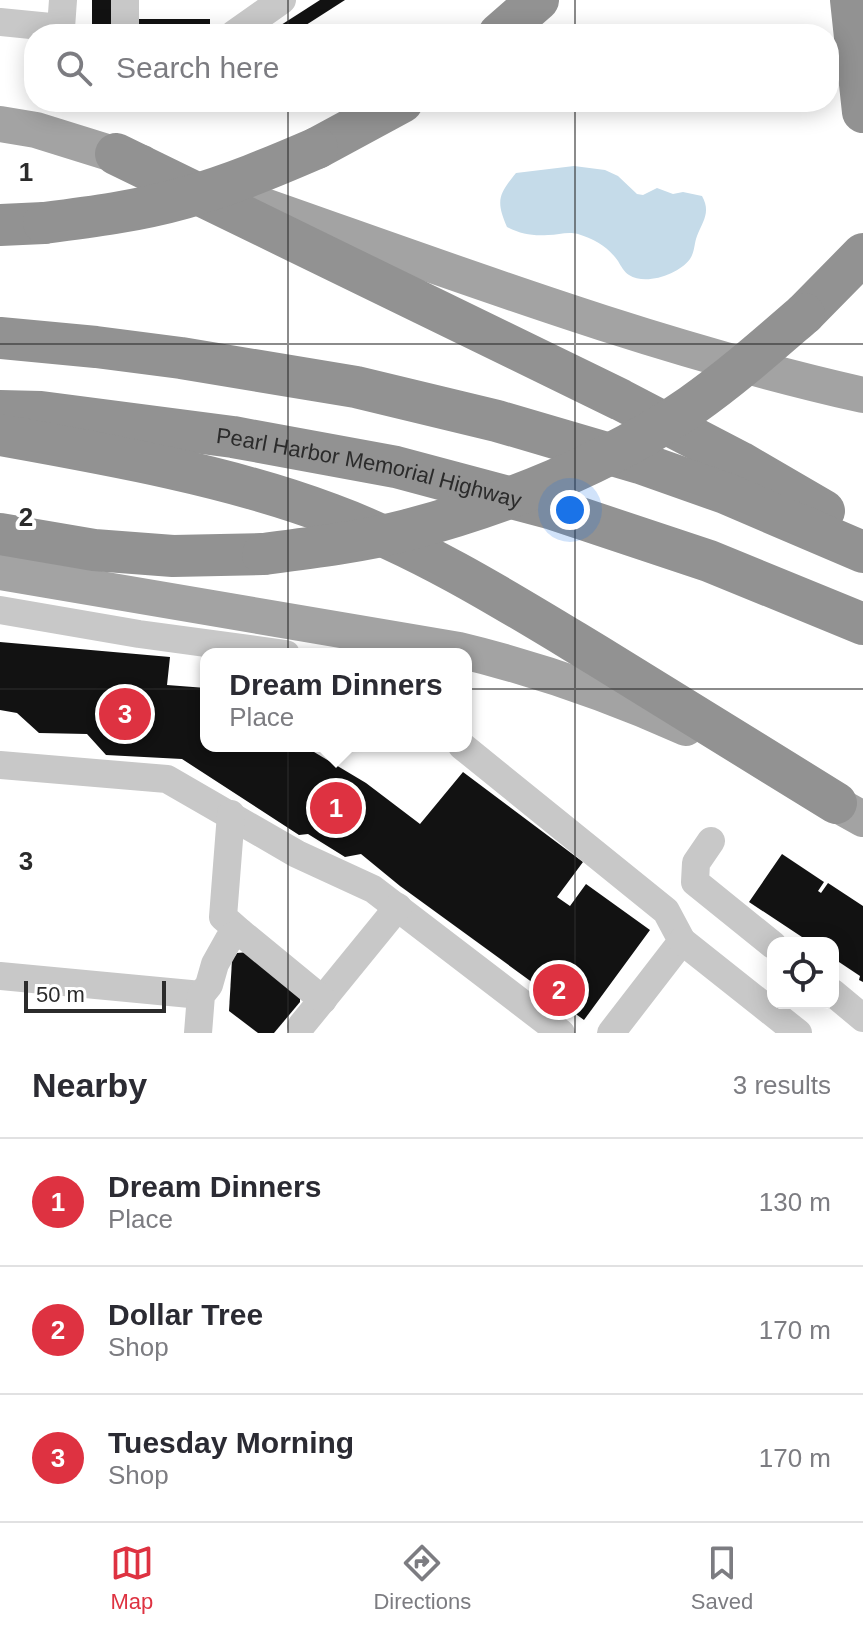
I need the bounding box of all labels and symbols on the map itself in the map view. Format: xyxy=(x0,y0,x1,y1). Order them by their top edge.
text: 1 xyxy=(19,157,33,187)
street label: Pearl Harbor Memorial Highway xyxy=(215,422,524,513)
your location xyxy=(550,490,590,530)
text: 2 xyxy=(19,502,33,532)
pin: 3 xyxy=(99,684,151,744)
pin: 1 xyxy=(310,778,362,838)
text: 3 xyxy=(19,846,33,876)
pin: 2 xyxy=(533,960,585,1020)
scale bar xyxy=(24,977,166,1013)

